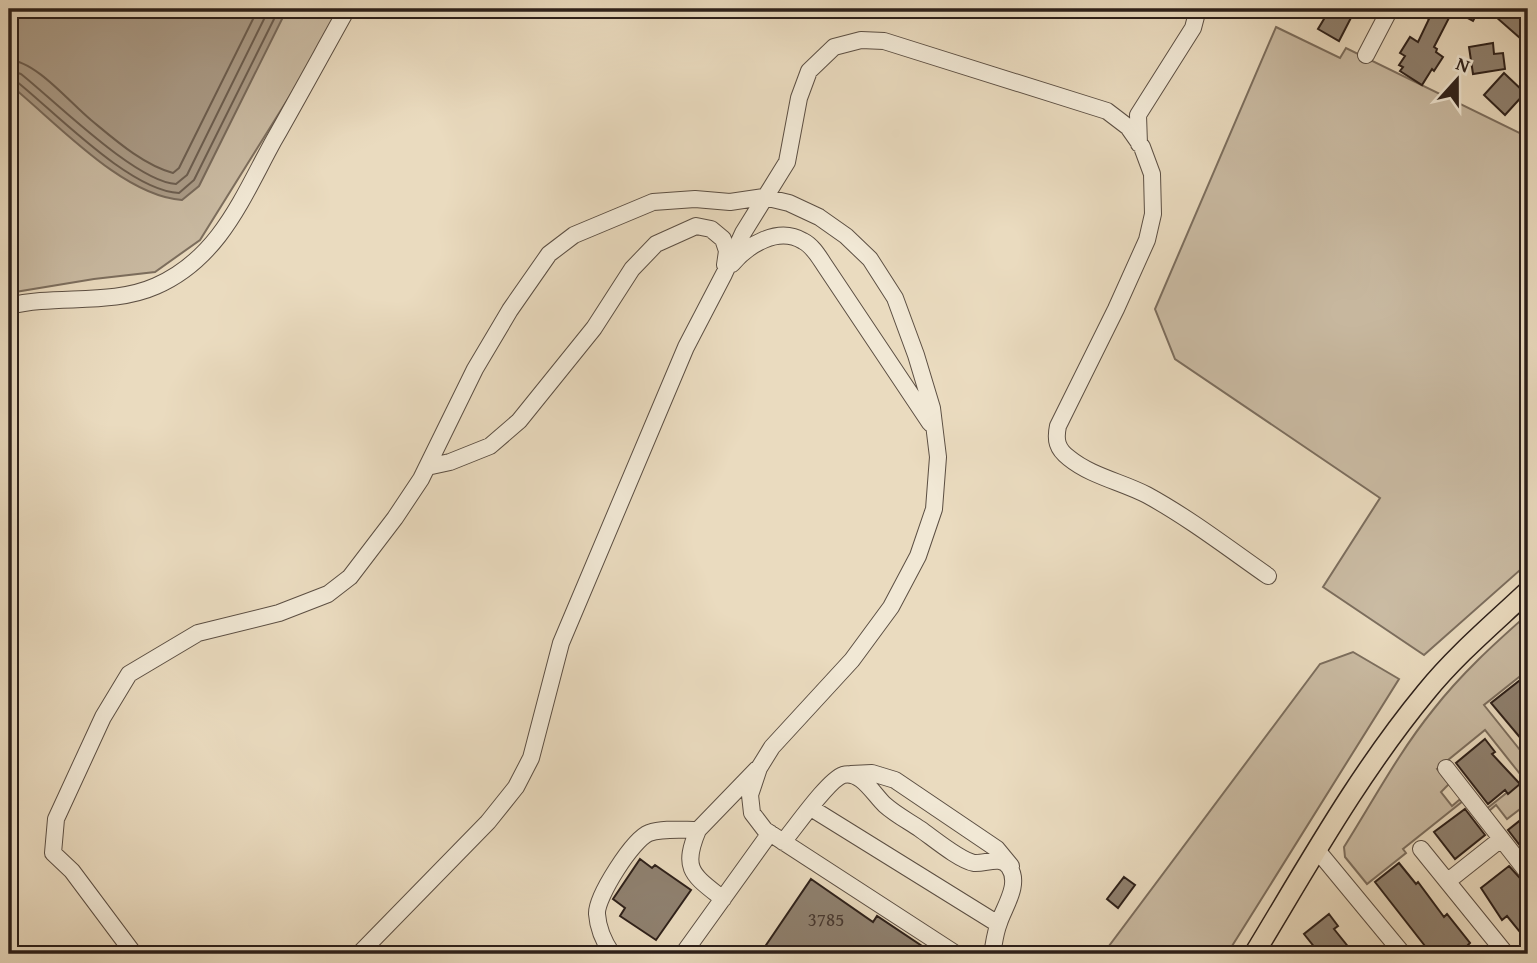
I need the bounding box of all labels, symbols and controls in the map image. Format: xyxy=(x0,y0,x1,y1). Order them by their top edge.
north arrow xyxy=(1422,46,1492,116)
text: N xyxy=(1452,49,1474,80)
house number: 3785 xyxy=(808,905,844,933)

